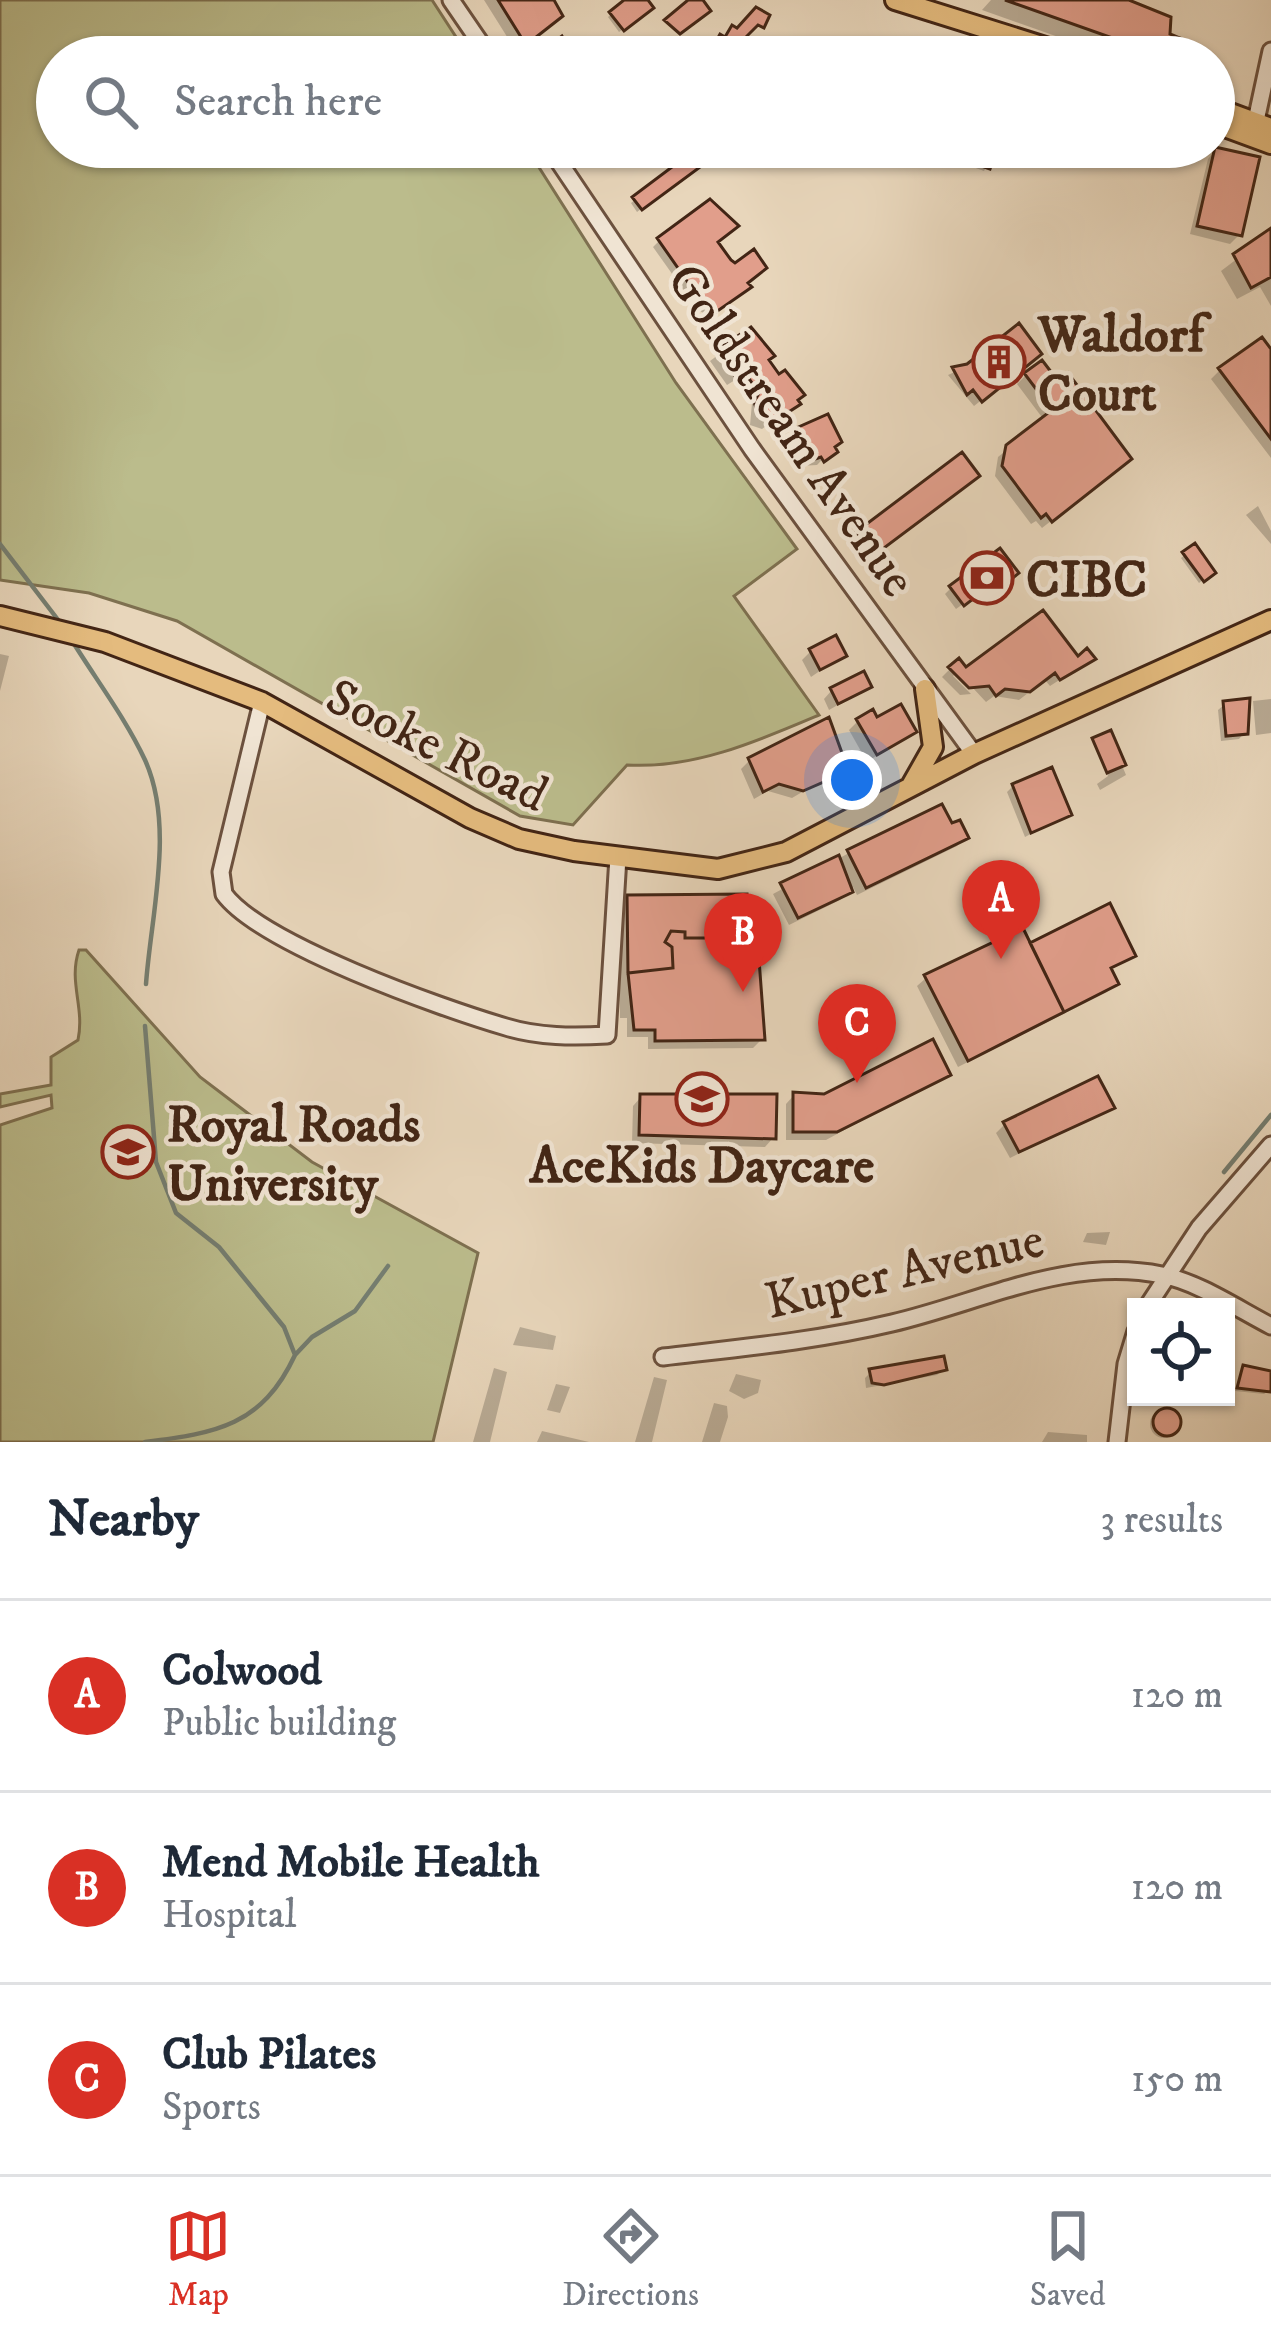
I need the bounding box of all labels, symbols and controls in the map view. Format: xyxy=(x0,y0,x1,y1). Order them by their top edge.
search box xyxy=(36,36,1235,168)
icon: search xyxy=(78,69,144,135)
text: Search here xyxy=(174,74,382,130)
street label: Goldstream Avenue xyxy=(652,252,929,610)
place label: Waldorf Court xyxy=(1037,304,1213,427)
building icon: Waldorf Court xyxy=(971,334,1027,390)
place label: CIBC xyxy=(1026,549,1147,613)
bank icon: CIBC xyxy=(959,550,1015,606)
street label: Sooke Road xyxy=(315,666,558,828)
your location xyxy=(822,750,882,810)
pin: A xyxy=(962,860,1040,959)
pin: B xyxy=(704,893,782,992)
pin: C xyxy=(818,984,896,1083)
school or university icon: AceKids Daycare xyxy=(674,1071,730,1127)
place label: Royal Roads University xyxy=(167,1094,420,1217)
school or university icon: Royal Roads University xyxy=(100,1124,156,1180)
place label: AceKids Daycare xyxy=(529,1135,874,1199)
street label: Kuper Avenue xyxy=(759,1209,1050,1335)
map controls xyxy=(1127,1298,1235,1406)
button: locate xyxy=(1127,1298,1235,1406)
text: Nearby xyxy=(48,1488,199,1552)
text: 3 results xyxy=(1100,1496,1223,1545)
text: Colwood xyxy=(162,1643,322,1699)
text: A xyxy=(75,1671,99,1720)
text: 120 m xyxy=(1131,1671,1223,1720)
text: Public building xyxy=(162,1699,396,1748)
text: Mend Mobile Health xyxy=(162,1835,540,1891)
text: B xyxy=(75,1863,99,1912)
text: 120 m xyxy=(1131,1863,1223,1912)
text: Hospital xyxy=(162,1891,296,1940)
text: Club Pilates xyxy=(162,2027,376,2083)
text: C xyxy=(74,2055,100,2104)
text: 150 m xyxy=(1131,2055,1223,2104)
text: Sports xyxy=(162,2083,261,2132)
tab: Map xyxy=(165,2203,231,2316)
tab: Directions xyxy=(562,2203,699,2316)
tab: Saved xyxy=(1030,2203,1106,2316)

